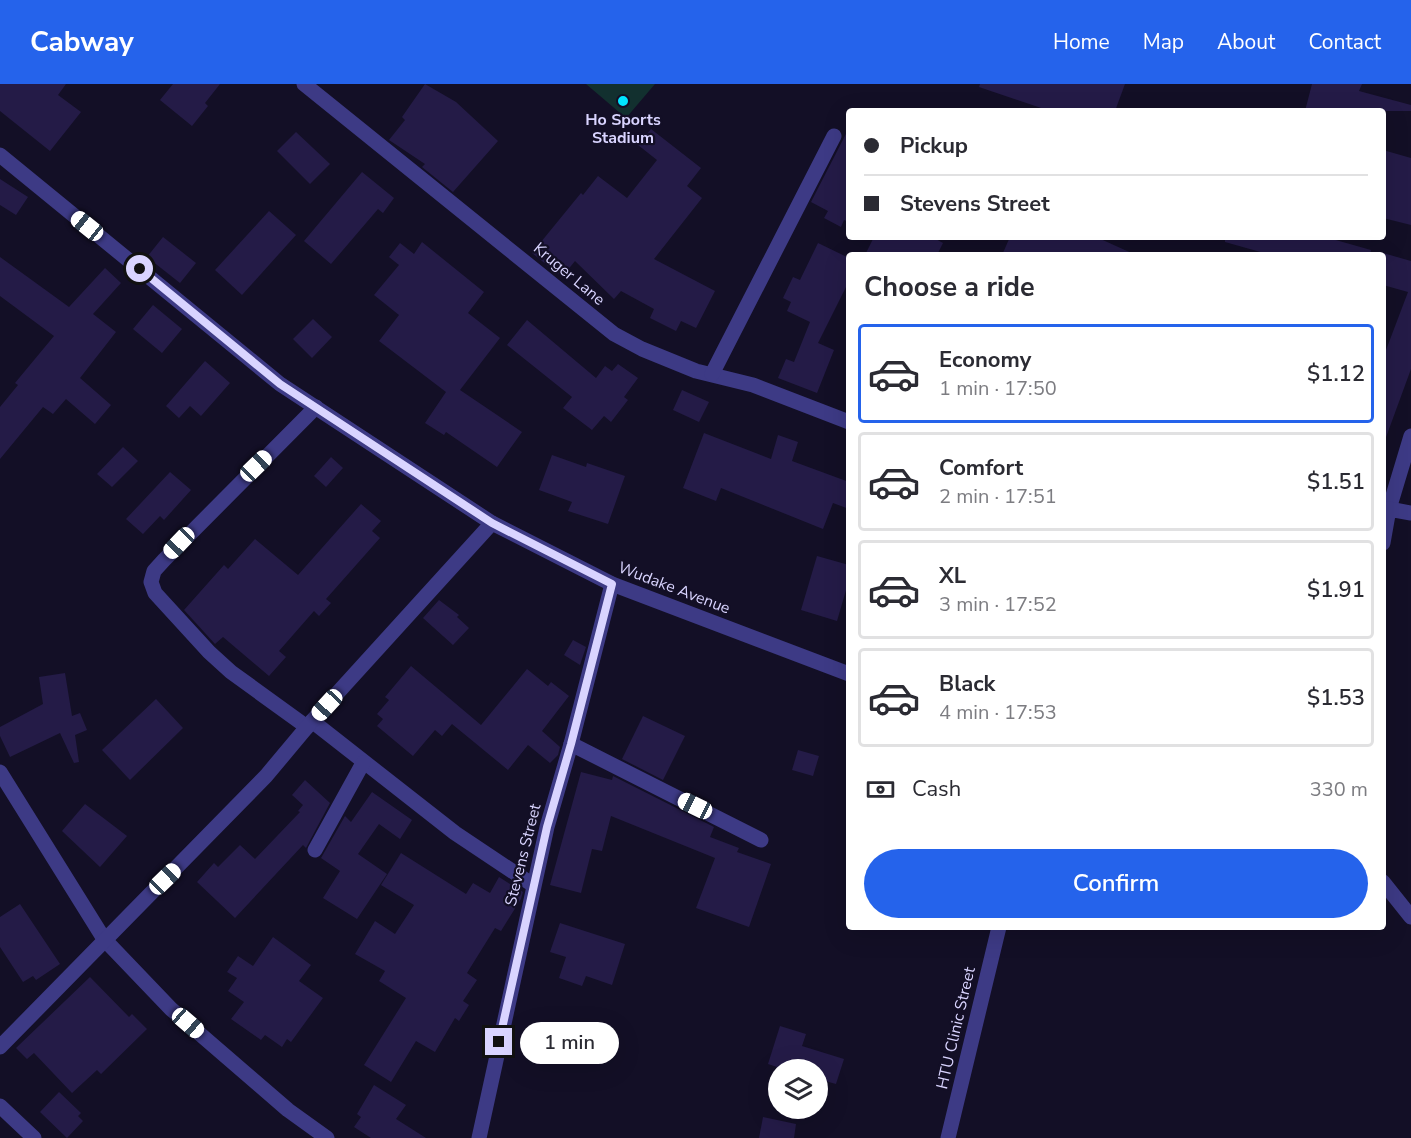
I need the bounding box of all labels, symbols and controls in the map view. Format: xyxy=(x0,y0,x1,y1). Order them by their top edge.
text: Cabway xyxy=(30,23,134,61)
text: Home xyxy=(1053,28,1110,56)
text: Map xyxy=(1143,28,1184,56)
text: About xyxy=(1217,28,1275,56)
text: Contact xyxy=(1308,28,1381,56)
marker: Ho Sports Stadium xyxy=(616,94,630,108)
place label: Ho Sports Stadium xyxy=(585,109,661,149)
text: Pickup xyxy=(900,131,968,161)
text: Stevens Street xyxy=(900,189,1050,219)
car xyxy=(67,208,107,244)
street label: Kruger Lane xyxy=(529,238,609,310)
route start xyxy=(126,255,153,282)
text: Choose a ride xyxy=(864,269,1035,306)
text: Economy xyxy=(939,345,1031,375)
icon: car xyxy=(867,347,921,401)
text: $1.12 xyxy=(1307,359,1365,389)
text: 1 min · 17:50 xyxy=(939,375,1057,402)
car xyxy=(237,447,275,485)
text: Comfort xyxy=(939,453,1023,483)
icon: car xyxy=(867,455,921,509)
text: $1.51 xyxy=(1307,467,1365,497)
text: 2 min · 17:51 xyxy=(939,483,1057,510)
car xyxy=(160,524,198,562)
street label: Wudake Avenue xyxy=(615,557,733,619)
text: XL xyxy=(939,561,966,591)
icon: car xyxy=(867,563,921,617)
text: $1.91 xyxy=(1307,575,1365,605)
text: 3 min · 17:52 xyxy=(939,591,1057,618)
text: Black xyxy=(939,669,995,699)
icon: car xyxy=(867,671,921,725)
text: $1.53 xyxy=(1307,683,1365,713)
car xyxy=(308,686,346,724)
text: 4 min · 17:53 xyxy=(939,699,1057,726)
icon: cash xyxy=(864,773,897,806)
text: Cash xyxy=(912,774,961,804)
text: 330 m xyxy=(1310,776,1368,803)
car xyxy=(675,790,715,822)
street label: Stevens Street xyxy=(500,801,546,909)
button: Confirm xyxy=(864,849,1368,918)
car xyxy=(146,860,184,898)
street label: HTU Clinic Street xyxy=(931,964,981,1091)
car xyxy=(169,1004,207,1042)
callout: 1 min xyxy=(520,1021,619,1063)
route end xyxy=(485,1028,512,1055)
text: 1 min xyxy=(544,1029,595,1056)
map controls xyxy=(768,1059,828,1119)
button: layers xyxy=(768,1059,828,1119)

